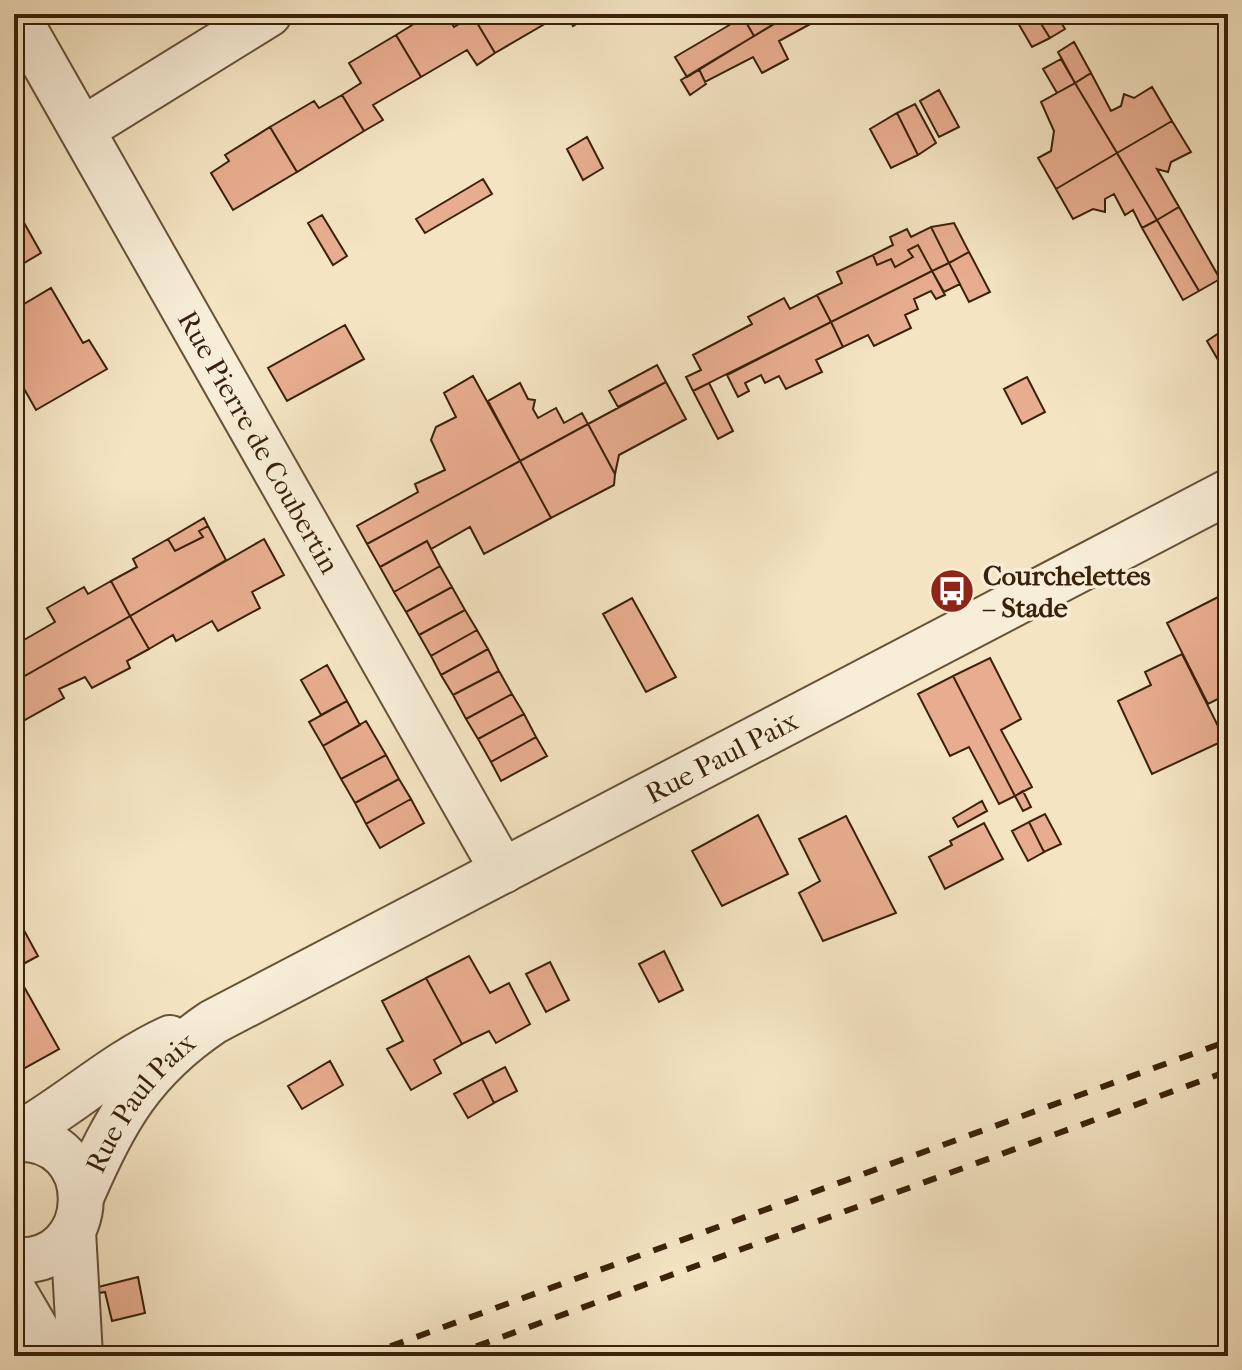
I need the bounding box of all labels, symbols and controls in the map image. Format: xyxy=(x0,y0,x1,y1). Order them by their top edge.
street label: Rue Pierre de Coubertin xyxy=(171,305,347,579)
place label: Courchelettes – Stade xyxy=(982,559,1151,624)
bus stop icon: Courchelettes – Stade xyxy=(928,567,976,615)
street label: Rue Paul Paix xyxy=(640,703,803,810)
street label: Rue Paul Paix xyxy=(78,1025,202,1178)

